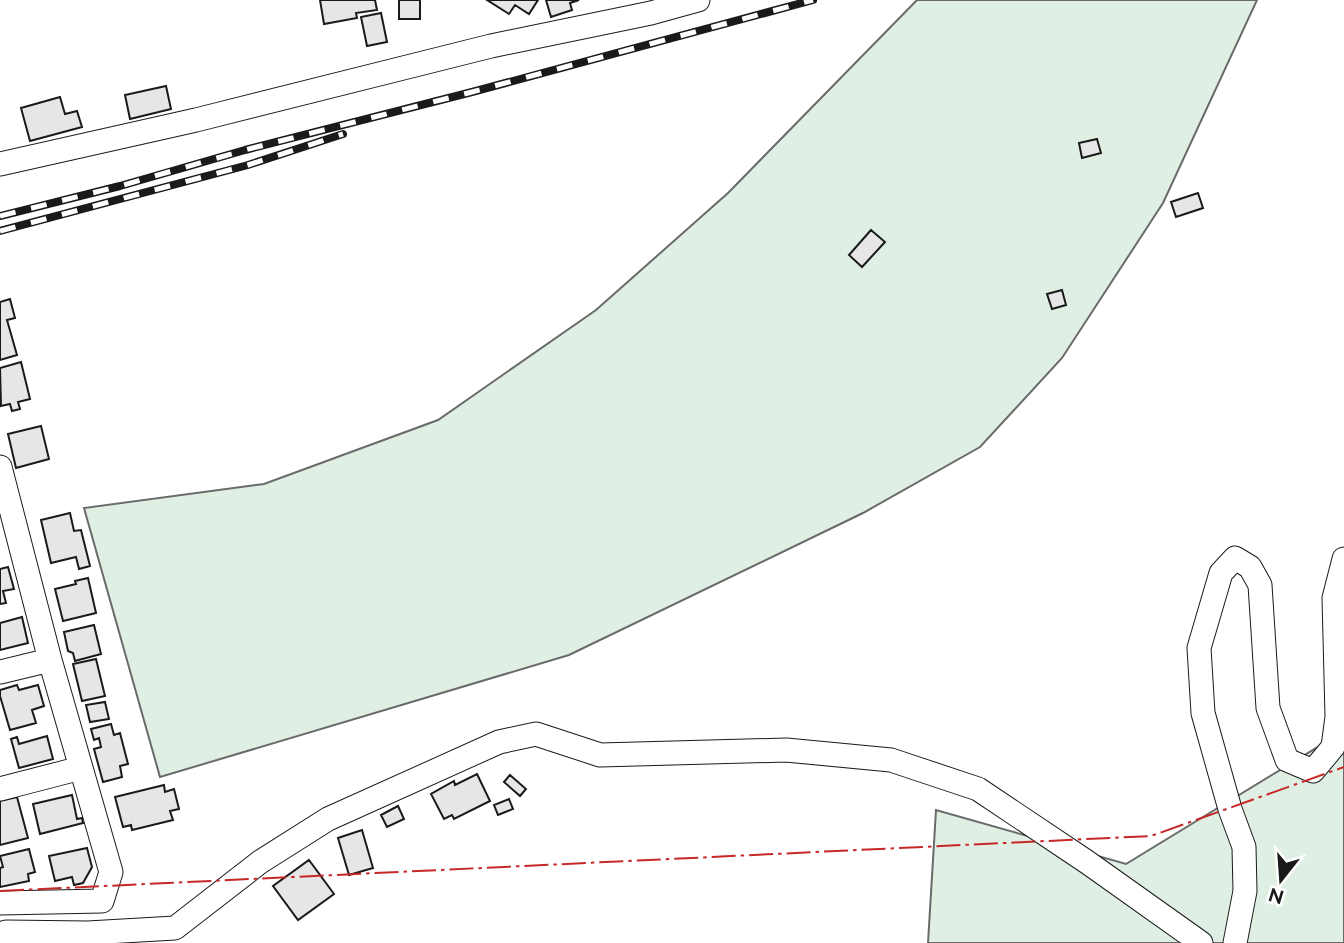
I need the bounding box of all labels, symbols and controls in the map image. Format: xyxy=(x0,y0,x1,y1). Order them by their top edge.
north arrow xyxy=(1246,845,1316,915)
text: N xyxy=(1266,884,1286,909)

